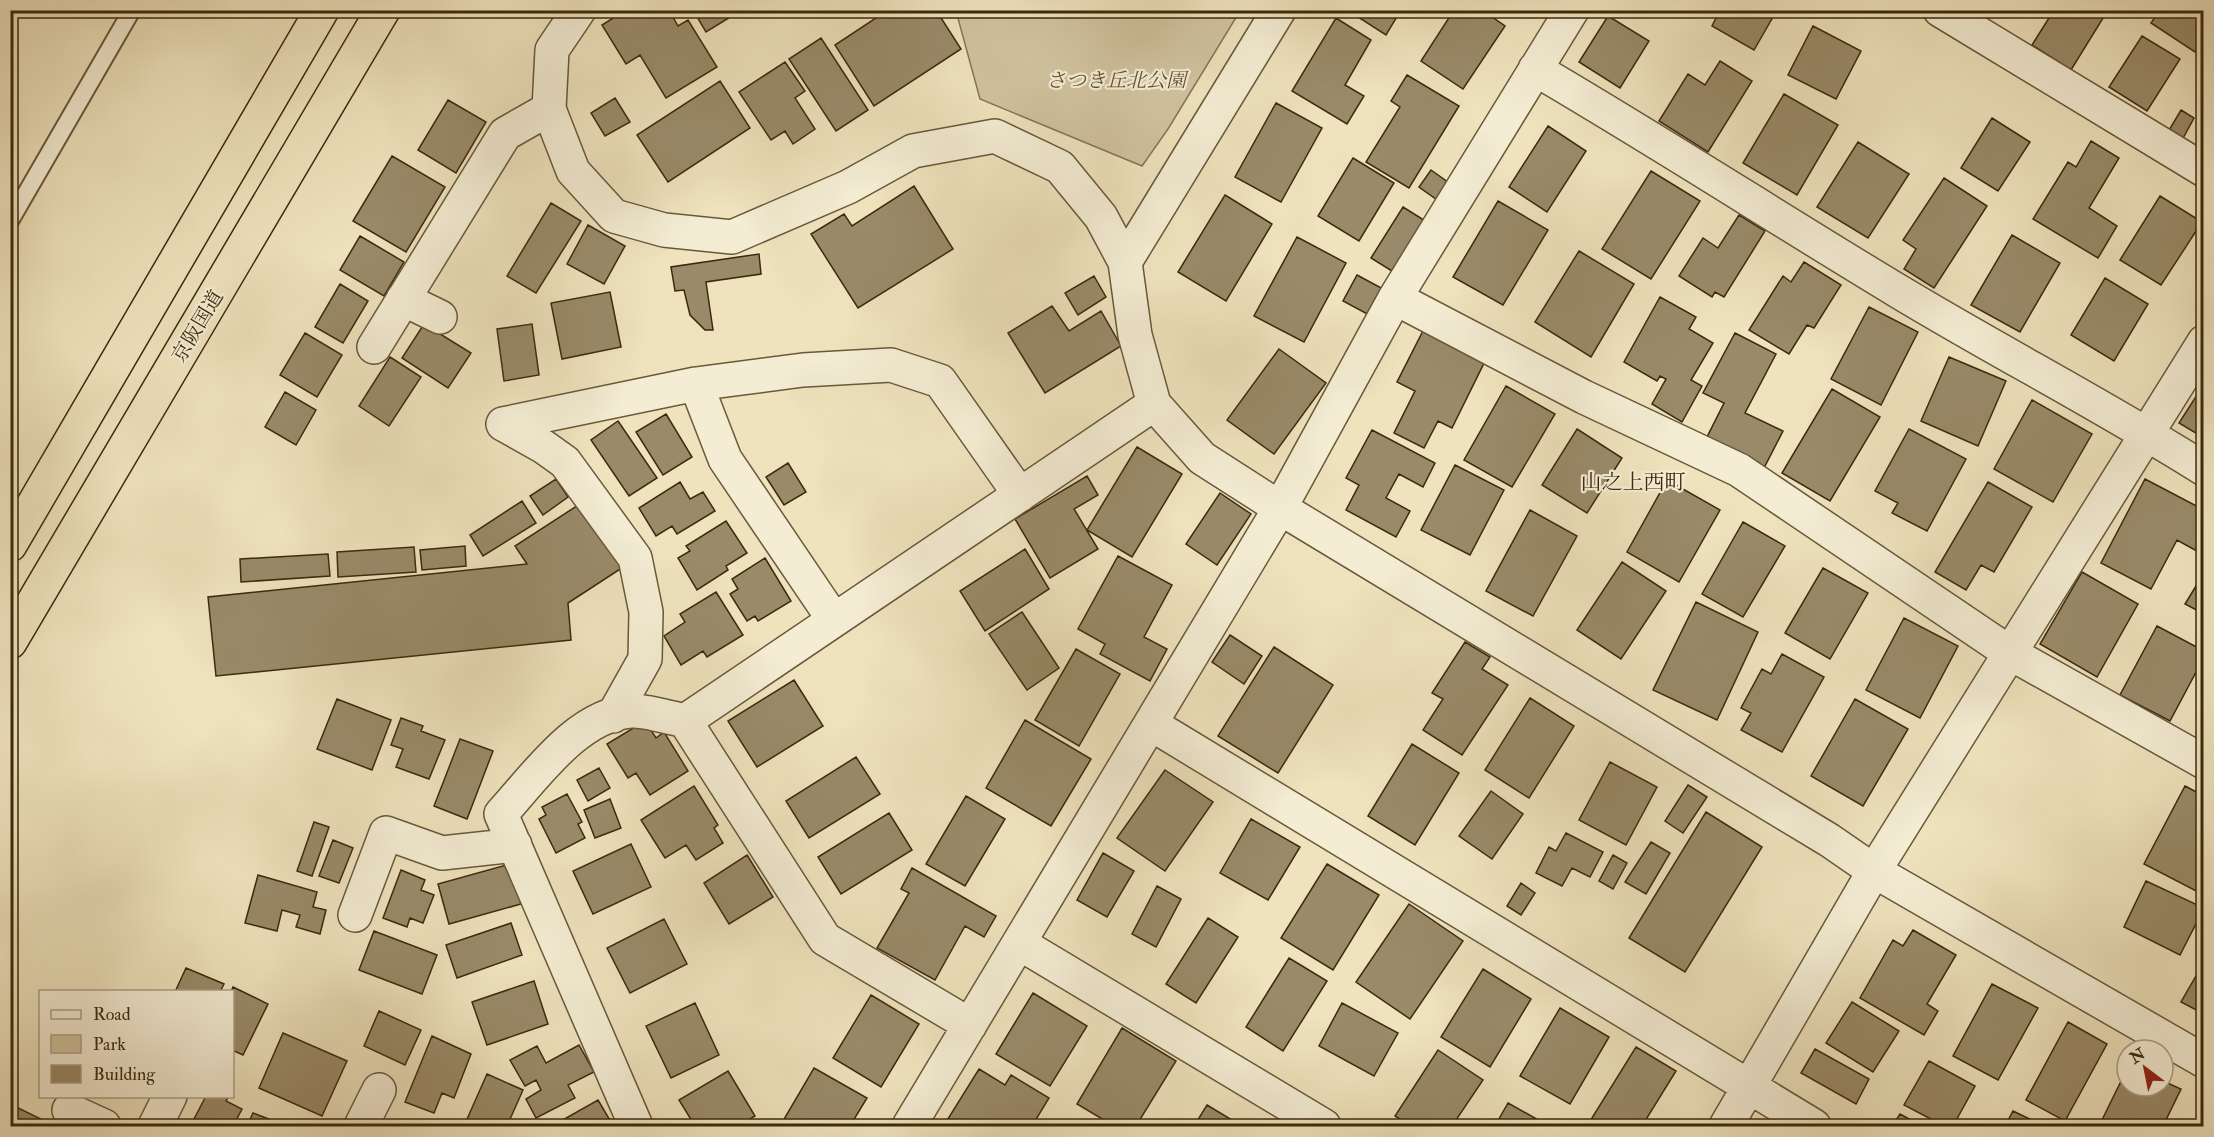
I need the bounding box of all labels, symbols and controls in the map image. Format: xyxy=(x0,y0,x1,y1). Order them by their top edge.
park label: さつき丘北公園 xyxy=(1046,68,1189,93)
street label: 京阪国道 xyxy=(166,286,229,367)
district label: 山之上西町 xyxy=(1581,469,1686,496)
legend xyxy=(39,990,234,1098)
text: Road xyxy=(93,1003,131,1026)
text: Park xyxy=(93,1033,126,1056)
north arrow xyxy=(2115,1038,2175,1098)
text: N xyxy=(2125,1043,2150,1069)
text: Building xyxy=(93,1063,156,1086)

